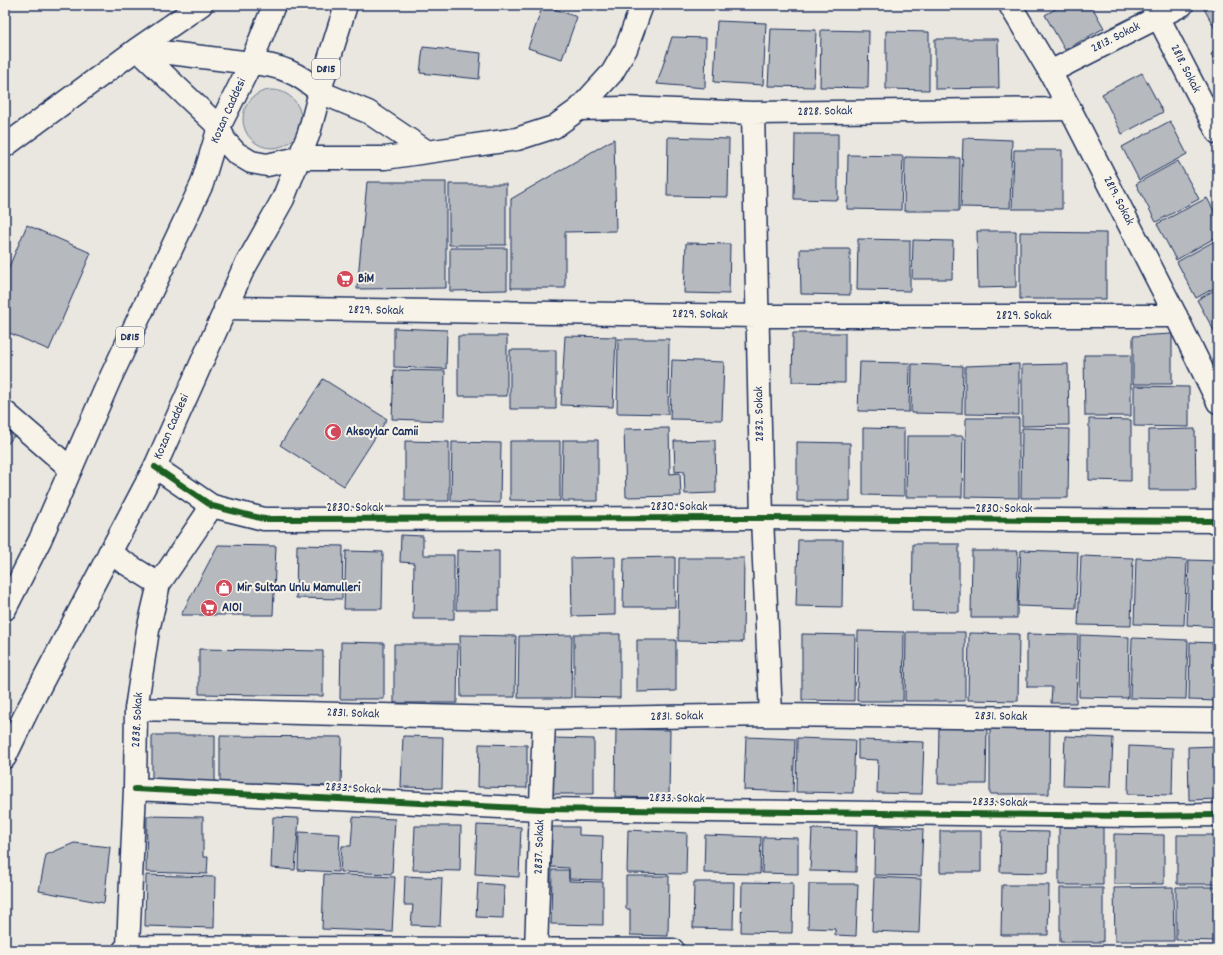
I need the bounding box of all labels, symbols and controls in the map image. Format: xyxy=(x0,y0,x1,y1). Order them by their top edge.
street label: 2813. Sokak xyxy=(1088,18,1144,58)
street label: 2818. Sokak xyxy=(1165,41,1205,97)
road number: D815 xyxy=(312,59,340,79)
street label: Kozan Caddesi xyxy=(206,75,252,147)
street label: 2828. Sokak xyxy=(797,102,853,122)
street label: 2819. Sokak xyxy=(1097,173,1139,229)
supermarket icon: BiM xyxy=(335,269,355,289)
place label: BiM xyxy=(358,270,375,289)
street label: 2829. Sokak xyxy=(348,301,404,321)
street label: 2829. Sokak xyxy=(672,305,728,325)
street label: 2829. Sokak xyxy=(996,307,1052,326)
road number: D815 xyxy=(116,327,144,347)
street label: 2832. Sokak xyxy=(750,386,770,442)
street label: Kozan Caddesi xyxy=(149,391,195,463)
mosque icon: Aksoylar Camii xyxy=(323,422,343,442)
place label: Aksoylar Camii xyxy=(346,423,419,442)
street label: 2830. Sokak xyxy=(650,498,708,517)
street label: 2830. Sokak xyxy=(326,499,384,518)
street label: 2830. Sokak xyxy=(975,500,1033,519)
shop icon: Mir Sultan Unlu Mamulleri xyxy=(214,578,234,598)
place label: Mir Sultan Unlu Mamulleri xyxy=(237,579,361,598)
supermarket icon: A101 xyxy=(199,598,219,618)
place label: A101 xyxy=(222,599,242,618)
street label: 2838. Sokak xyxy=(127,692,149,748)
street label: 2831. Sokak xyxy=(326,704,380,724)
street label: 2831. Sokak xyxy=(650,707,704,727)
street label: 2831. Sokak xyxy=(974,707,1028,727)
street label: 2833. Sokak xyxy=(325,778,381,800)
street label: 2833. Sokak xyxy=(649,789,705,809)
street label: 2833. Sokak xyxy=(972,793,1028,813)
street label: 2837. Sokak xyxy=(530,819,550,875)

